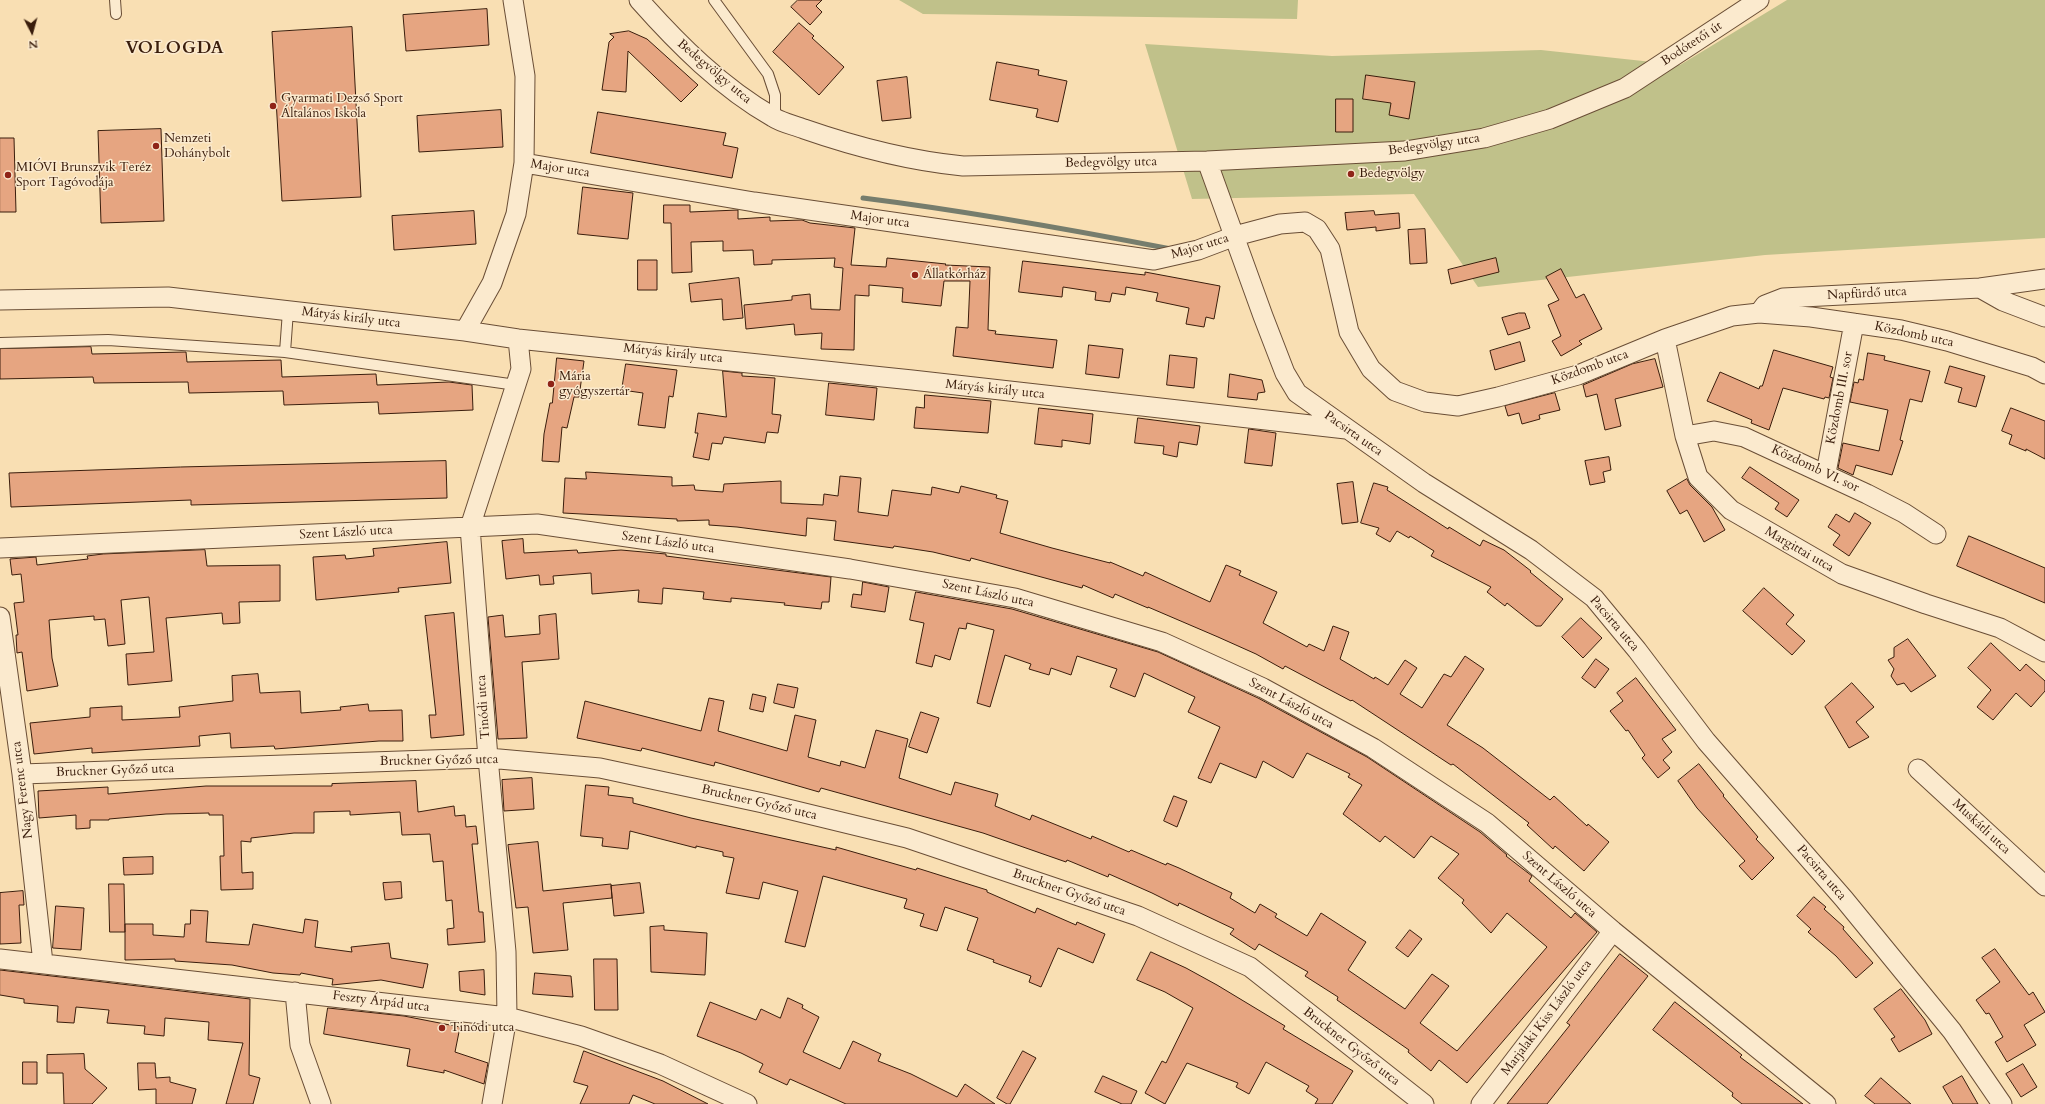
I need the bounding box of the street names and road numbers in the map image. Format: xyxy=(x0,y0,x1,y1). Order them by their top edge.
street label: Bodótetői út xyxy=(1659,19,1725,69)
street label: Bedegvölgy utca xyxy=(674,36,754,108)
street label: Bedegvölgy utca xyxy=(1387,131,1481,159)
street label: Bedegvölgy utca xyxy=(1065,154,1157,172)
street label: Major utca xyxy=(529,157,591,181)
street label: Major utca xyxy=(849,208,911,232)
street label: Major utca xyxy=(1169,231,1231,263)
street label: Napfürdő utca xyxy=(1827,284,1907,304)
street label: Mátyás király utca xyxy=(301,304,401,332)
street label: Közdomb utca xyxy=(1873,319,1955,351)
street label: Mátyás király utca xyxy=(623,341,723,367)
street label: Közdomb utca xyxy=(1549,347,1631,389)
street label: Közdomb III. sor xyxy=(1823,350,1857,446)
street label: Mátyás király utca xyxy=(945,377,1045,403)
street label: Pacsirta utca xyxy=(1321,408,1385,460)
street label: Közdomb VI. sor xyxy=(1769,442,1861,496)
street label: Szent László utca xyxy=(299,523,393,543)
street label: Margittai utca xyxy=(1762,524,1836,576)
street label: Szent László utca xyxy=(621,529,715,557)
street label: Szent László utca xyxy=(941,577,1035,611)
street label: Pacsirta utca xyxy=(1586,593,1642,655)
street label: Tinódi utca xyxy=(474,674,494,740)
street label: Szent László utca xyxy=(1246,675,1336,733)
street label: Nagy Ferenc utca xyxy=(9,740,37,840)
street label: Bruckner Győző utca xyxy=(380,752,498,770)
street label: Bruckner Győző utca xyxy=(56,761,174,781)
street label: Bruckner Győző utca xyxy=(700,782,818,824)
street label: Muskátli utca xyxy=(1949,796,2013,858)
street label: Pacsirta utca xyxy=(1793,842,1849,904)
street label: Szent László utca xyxy=(1519,848,1599,922)
street label: Bruckner Győző utca xyxy=(1010,866,1128,920)
street label: Marjalaki Kiss László utca xyxy=(1498,957,1596,1079)
street label: Feszty Árpád utca xyxy=(332,988,430,1016)
street label: Bruckner Győző utca xyxy=(1300,1004,1402,1090)

